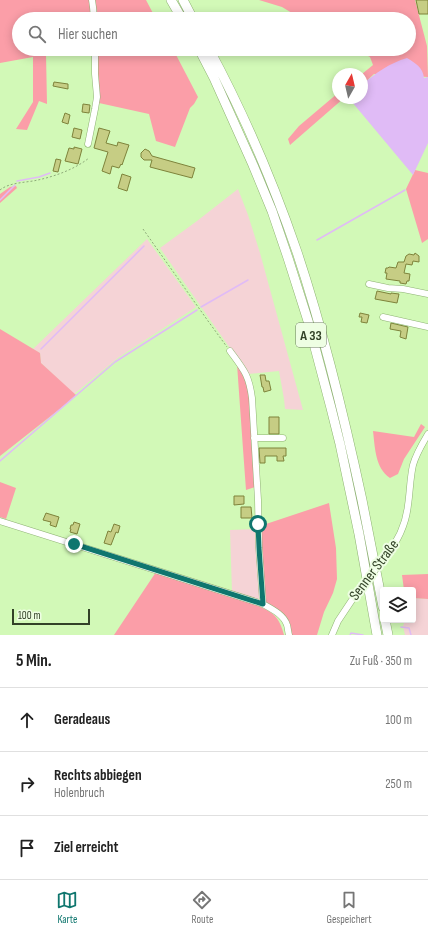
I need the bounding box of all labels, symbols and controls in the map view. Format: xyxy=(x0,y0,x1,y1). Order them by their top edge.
search box xyxy=(12,12,416,56)
icon: search xyxy=(26,23,48,45)
text: Hier suchen xyxy=(58,25,118,44)
north arrow xyxy=(332,68,368,104)
road number: A 33 xyxy=(296,323,326,347)
route start xyxy=(249,515,267,533)
route end xyxy=(65,535,83,553)
street label: Senner Straße xyxy=(345,536,403,604)
map controls xyxy=(380,587,416,623)
button: layers xyxy=(380,587,416,623)
scale bar xyxy=(12,607,90,626)
text: 100 m xyxy=(18,609,40,622)
text: 5 Min. xyxy=(16,651,52,671)
text: Zu Fuß · 350 m xyxy=(350,653,412,669)
icon: ahead xyxy=(16,709,38,731)
text: Geradeaus xyxy=(54,710,110,729)
text: 100 m xyxy=(385,712,412,728)
text: Rechts abbiegen xyxy=(54,766,142,785)
icon: right xyxy=(16,773,38,795)
text: 250 m xyxy=(385,776,412,792)
text: Holenbruch xyxy=(54,785,105,801)
icon: arrive xyxy=(16,837,38,859)
text: Ziel erreicht xyxy=(54,838,118,857)
tab: Karte xyxy=(56,889,78,926)
tab: Route xyxy=(191,889,213,926)
tab: Gespeichert xyxy=(326,889,372,926)

